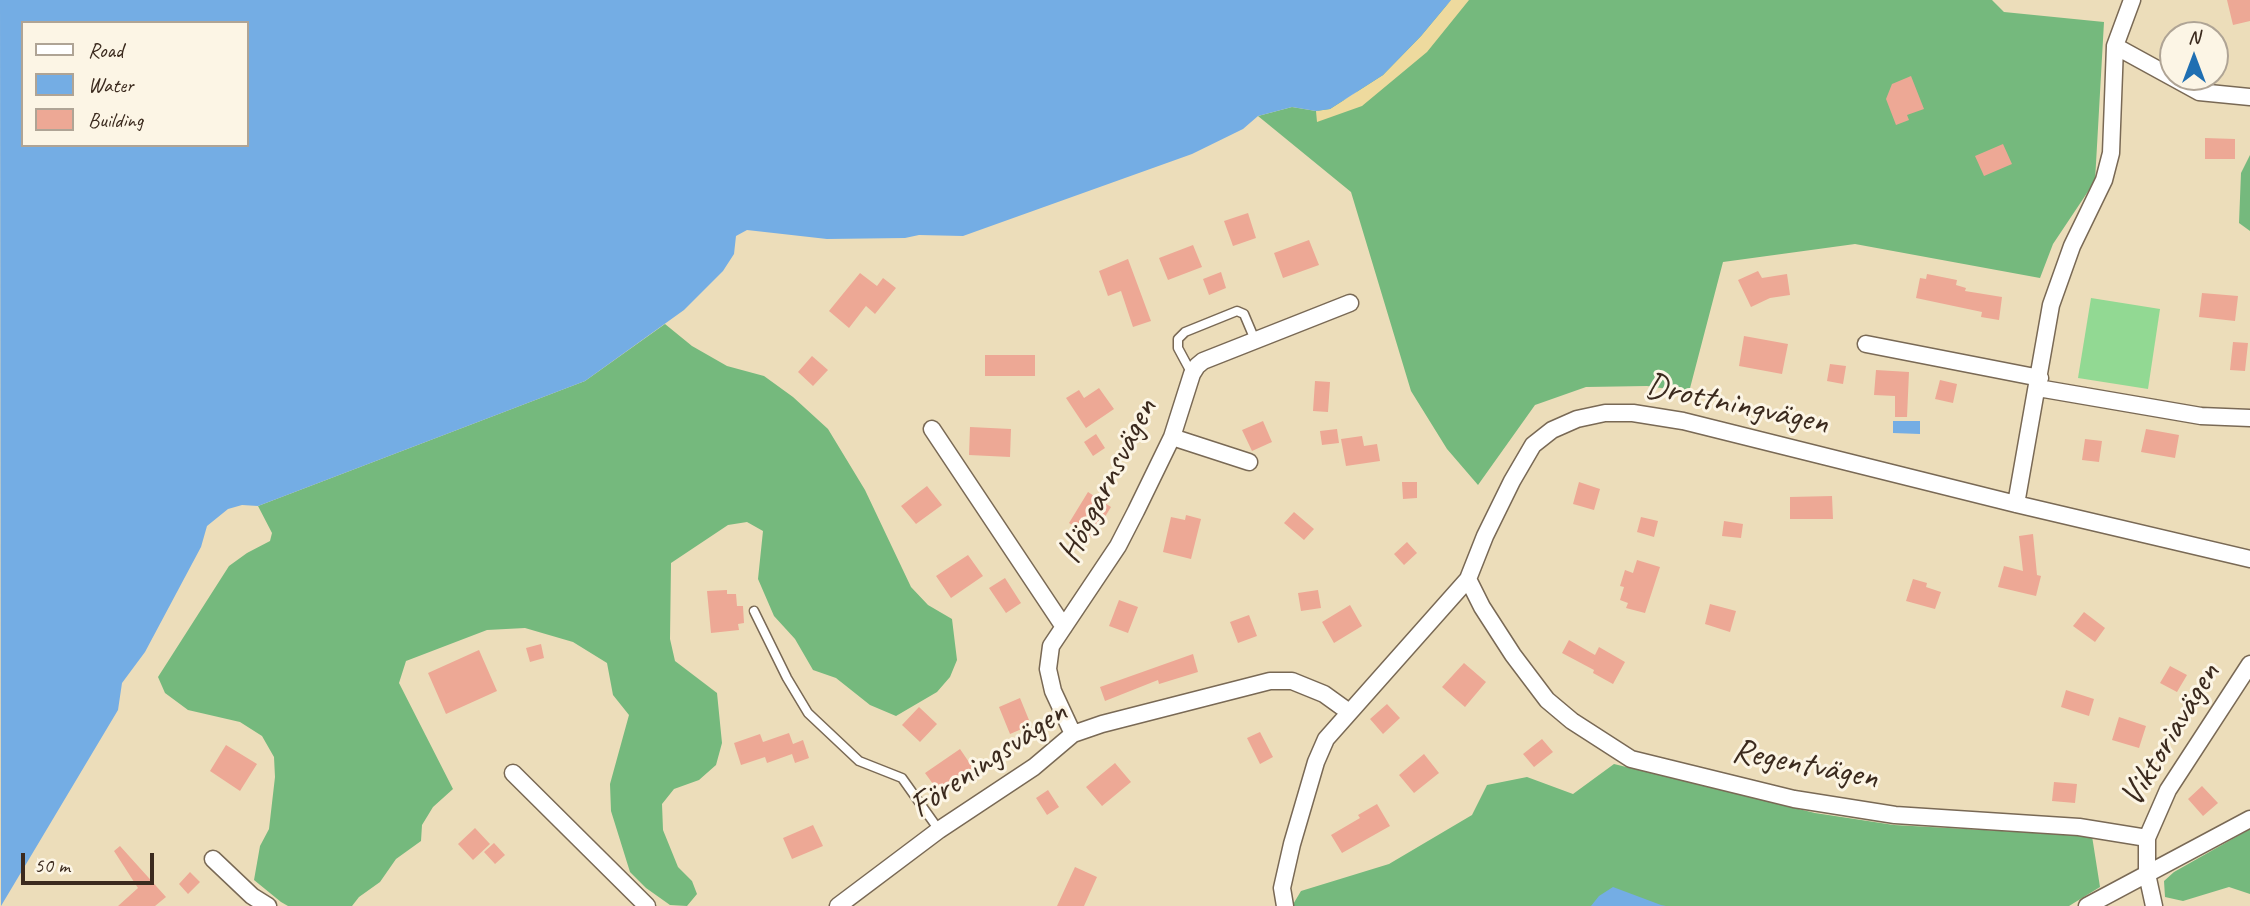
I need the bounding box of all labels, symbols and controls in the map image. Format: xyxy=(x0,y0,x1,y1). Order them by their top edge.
legend xyxy=(21,21,248,147)
north arrow xyxy=(2159,21,2229,91)
text: N xyxy=(2188,25,2200,49)
text: Road xyxy=(88,37,123,63)
text: Water xyxy=(88,72,134,98)
text: Building xyxy=(88,107,143,133)
street label: Drottningvägen xyxy=(1642,365,1832,445)
street label: Höggarnsvägen xyxy=(1049,392,1167,570)
street label: Viktoriavägen xyxy=(2112,655,2230,815)
street label: Föreningsvägen xyxy=(902,692,1076,828)
street label: Regentvägen xyxy=(1729,730,1881,800)
scale bar xyxy=(24,839,158,883)
text: 50 m xyxy=(34,852,70,878)

